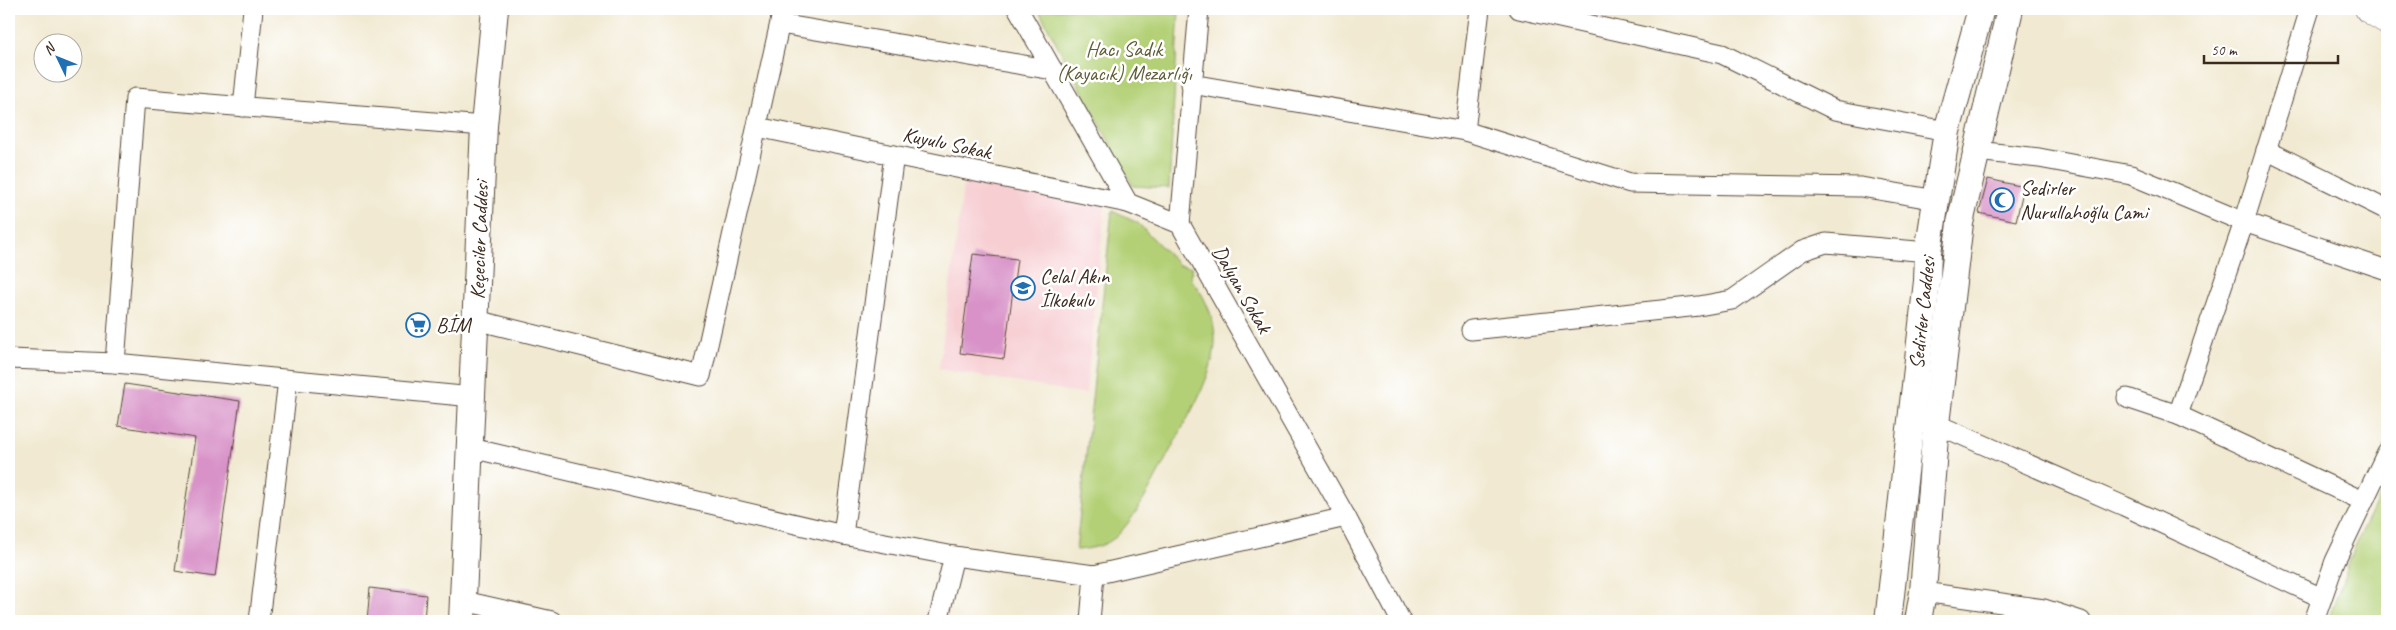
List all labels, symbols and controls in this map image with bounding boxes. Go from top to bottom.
north arrow [32,32,82,82]
scale bar [2204,32,2337,64]
park label: Hacı Sadık (Kayacık) Mezarlığı [1056,36,1193,86]
text: N [40,39,60,58]
text: 50 m [2211,41,2238,60]
street label: Kuyulu Sokak [901,121,996,166]
place label: Sedirler Nurullahoğlu Cami [2020,175,2151,225]
street label: Keçeciler Caddesi [464,177,494,300]
mosque icon: Sedirler Nurullahoğlu Cami [1989,187,2015,213]
street label: Dalyan Sokak [1206,240,1278,339]
street label: Sedirler Caddesi [1903,252,1941,370]
place label: Celal Akın İlkokulu [1040,263,1110,313]
school or university icon: Celal Akın İlkokulu [1010,275,1036,301]
supermarket icon: BİM [405,312,431,338]
place label: BİM [436,312,472,338]

